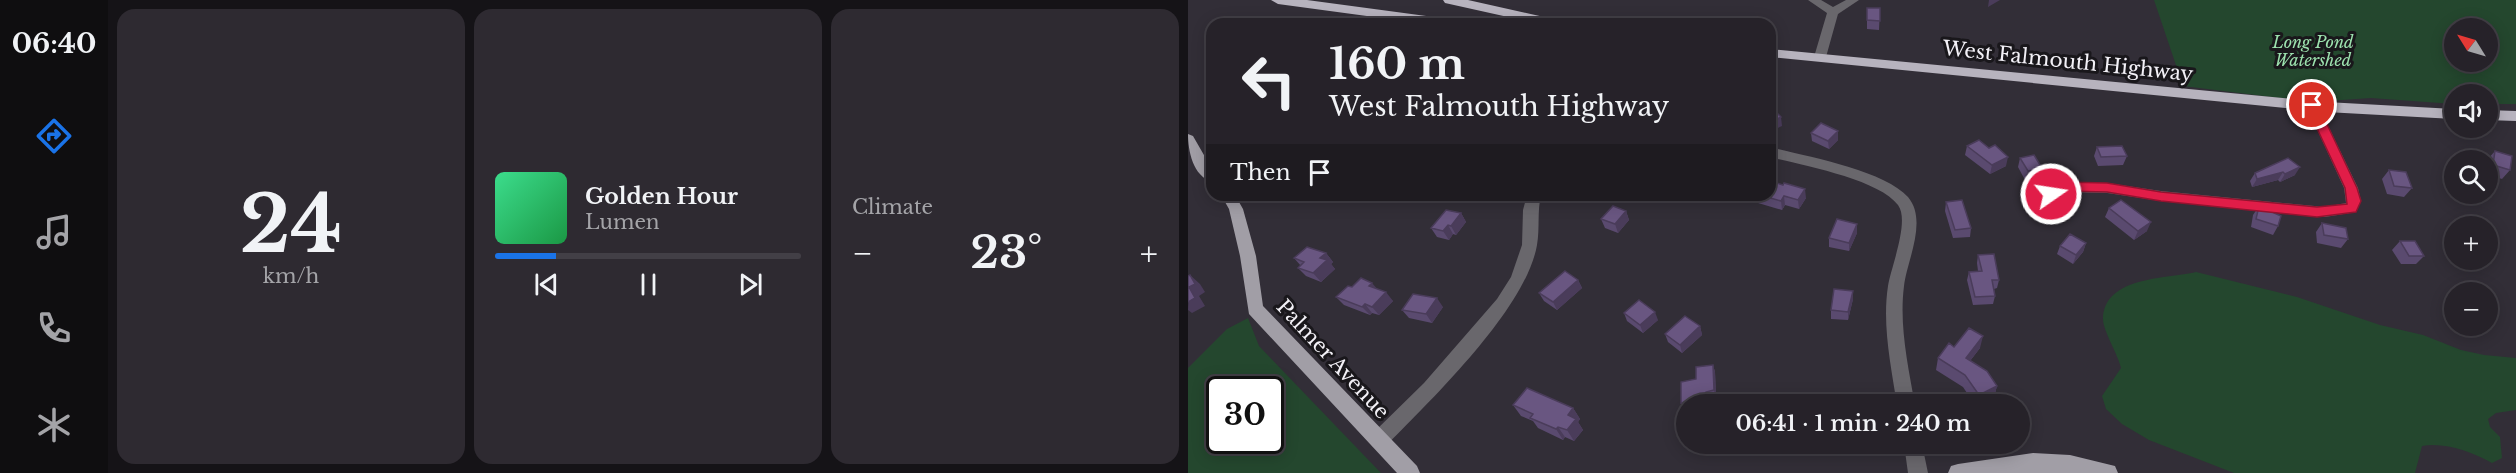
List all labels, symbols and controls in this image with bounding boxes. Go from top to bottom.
north arrow [2444,18,2498,72]
map controls [2444,18,2498,336]
text: 06:40 [12,27,96,60]
park label: Long Pond Watershed [2271,32,2354,70]
street label: West Falmouth Highway [1940,36,2195,86]
text: 160 m [1329,38,1465,90]
icon: left [1230,42,1308,120]
pin [2286,79,2337,130]
button: sound [2444,84,2498,138]
icon: arrive [2295,88,2328,121]
text: West Falmouth Highway [1329,90,1669,123]
icon: directions [33,115,75,157]
button: search [2444,150,2498,204]
icon: arrive [1303,156,1336,189]
text: Then [1230,159,1291,186]
position arrow [2019,162,2083,226]
text: 24 [240,176,342,273]
text: Golden Hour [585,183,738,210]
text: Climate [852,195,933,219]
text: Lumen [585,210,660,234]
icon: music [33,211,75,253]
button: + [2444,216,2498,270]
text: 23° [970,224,1043,280]
text: − [852,233,873,274]
text: + [1140,233,1158,274]
text: km/h [263,264,319,288]
icon: previous [530,268,563,301]
icon: pause [632,268,665,301]
icon: next [734,268,767,301]
button: − [2444,282,2498,336]
street label: Palmer Avenue [1272,294,1394,424]
icon: phone [33,307,75,349]
speed limit sign: 30 [1206,376,1284,454]
icon: climate [33,404,75,446]
text: 06:41 · 1 min · 240 m [1735,410,1971,437]

